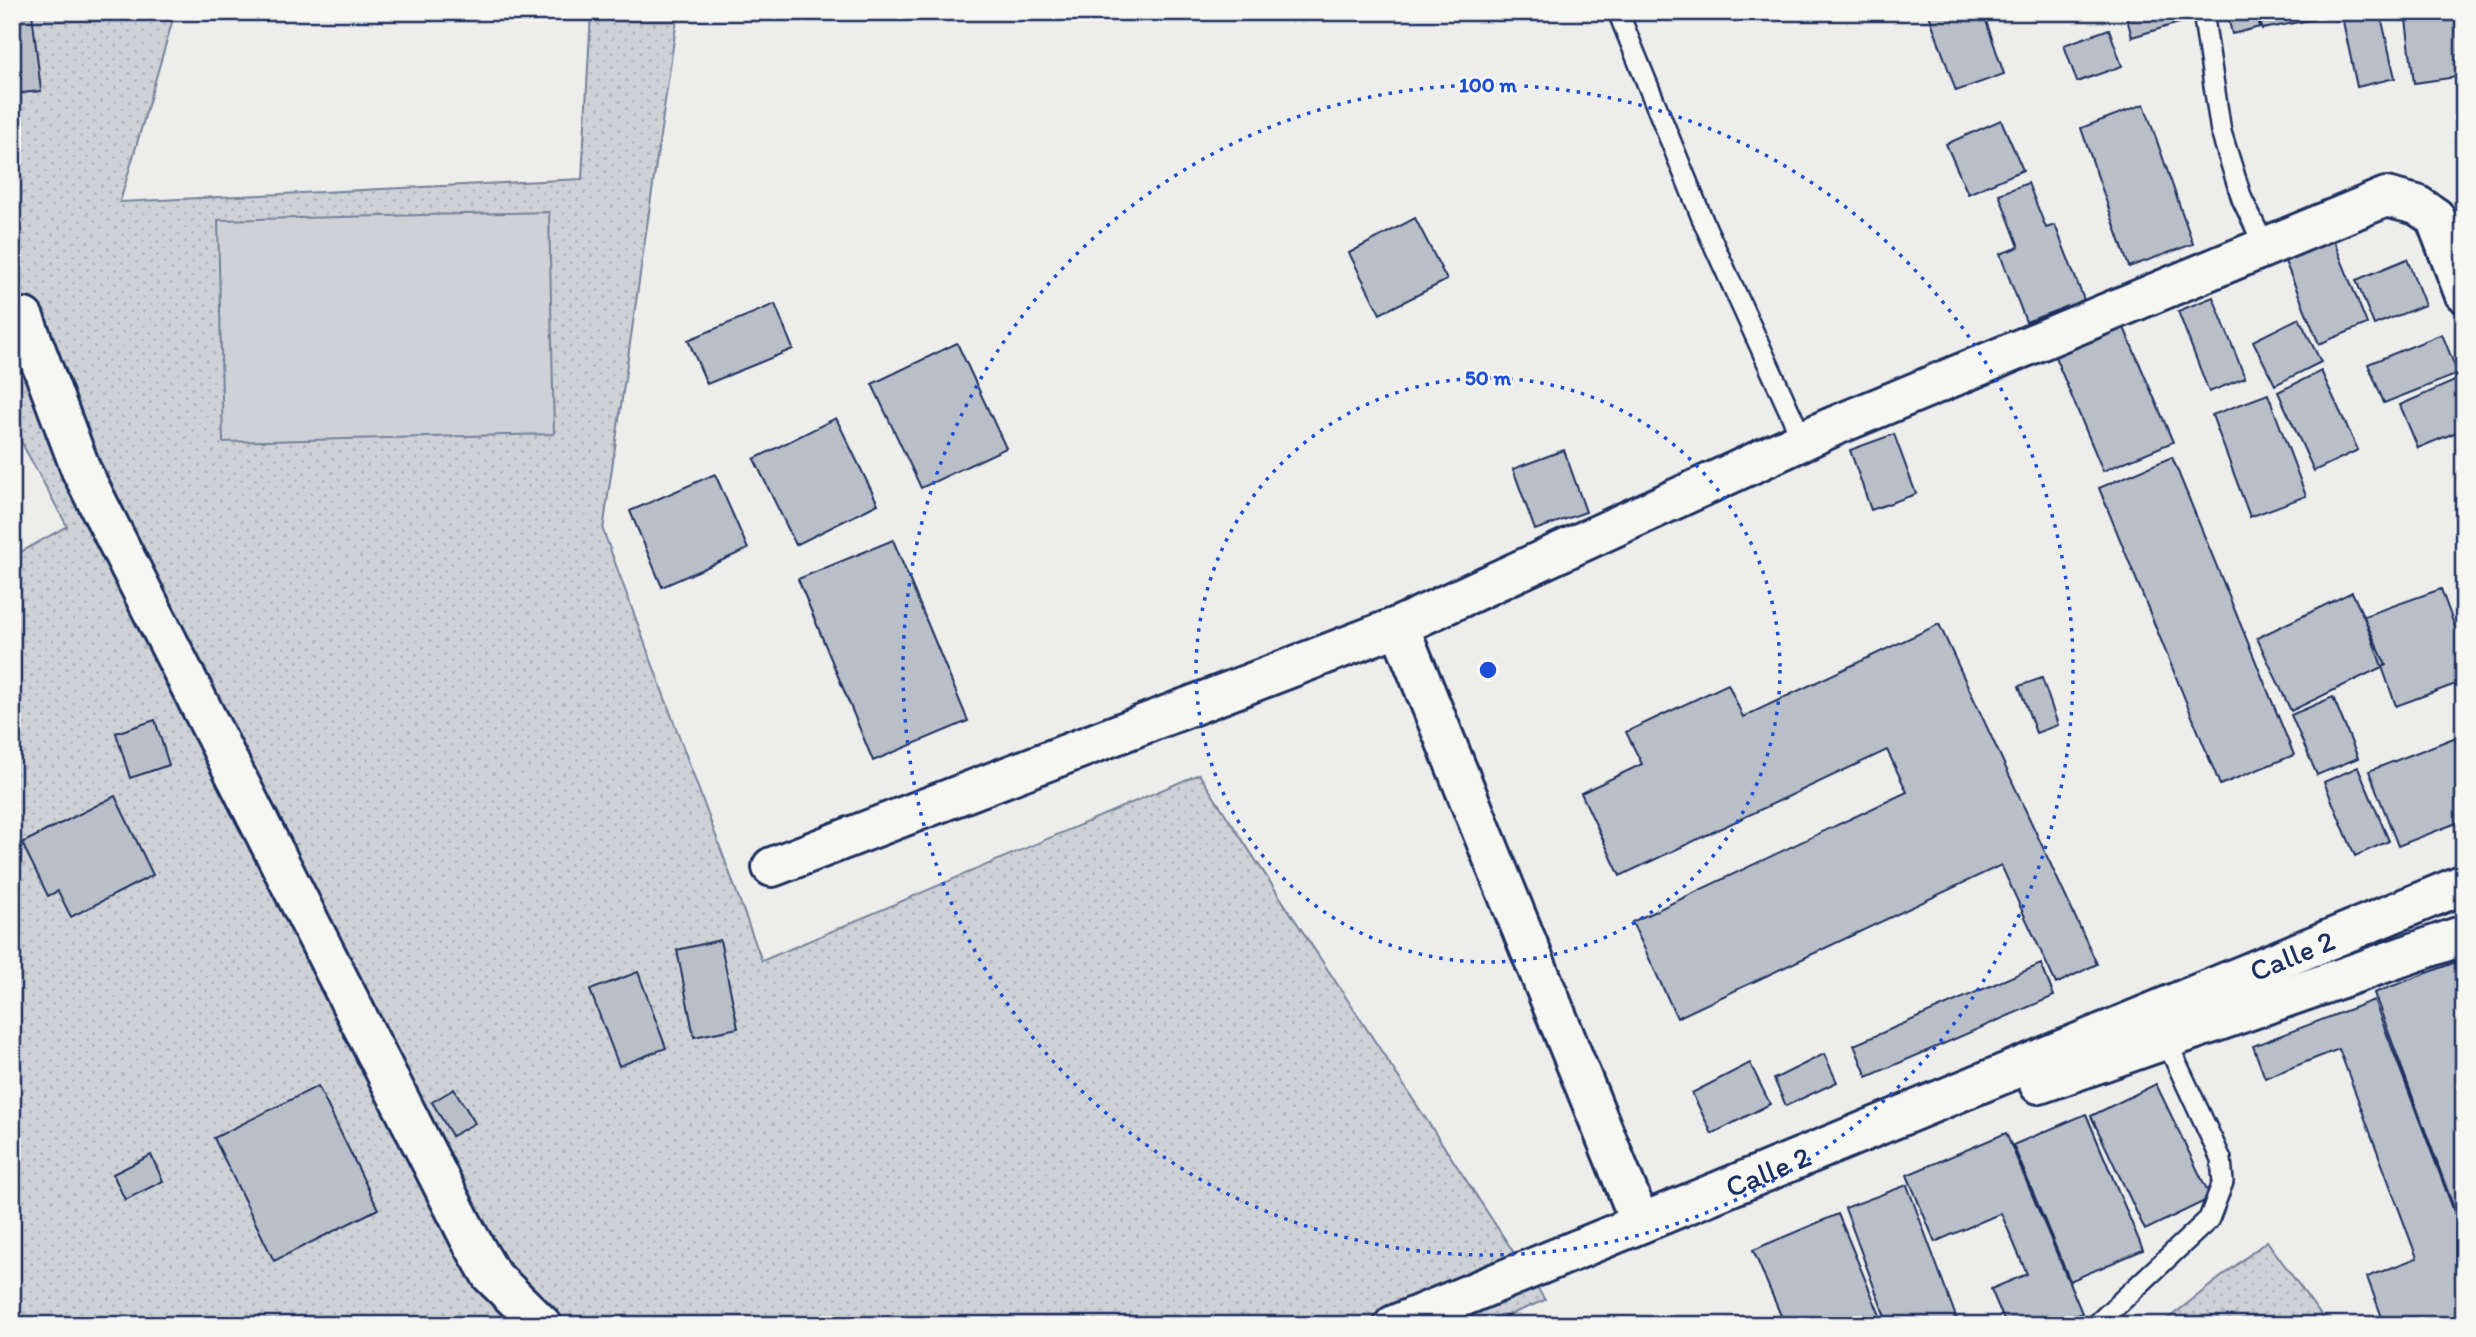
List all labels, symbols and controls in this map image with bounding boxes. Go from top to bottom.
text: 100 m [1459,72,1517,97]
text: 50 m [1465,365,1512,390]
centre of rings [1476,658,1500,682]
street label: Calle 2 [2244,921,2340,989]
street label: Calle 2 [1719,1137,1816,1205]

